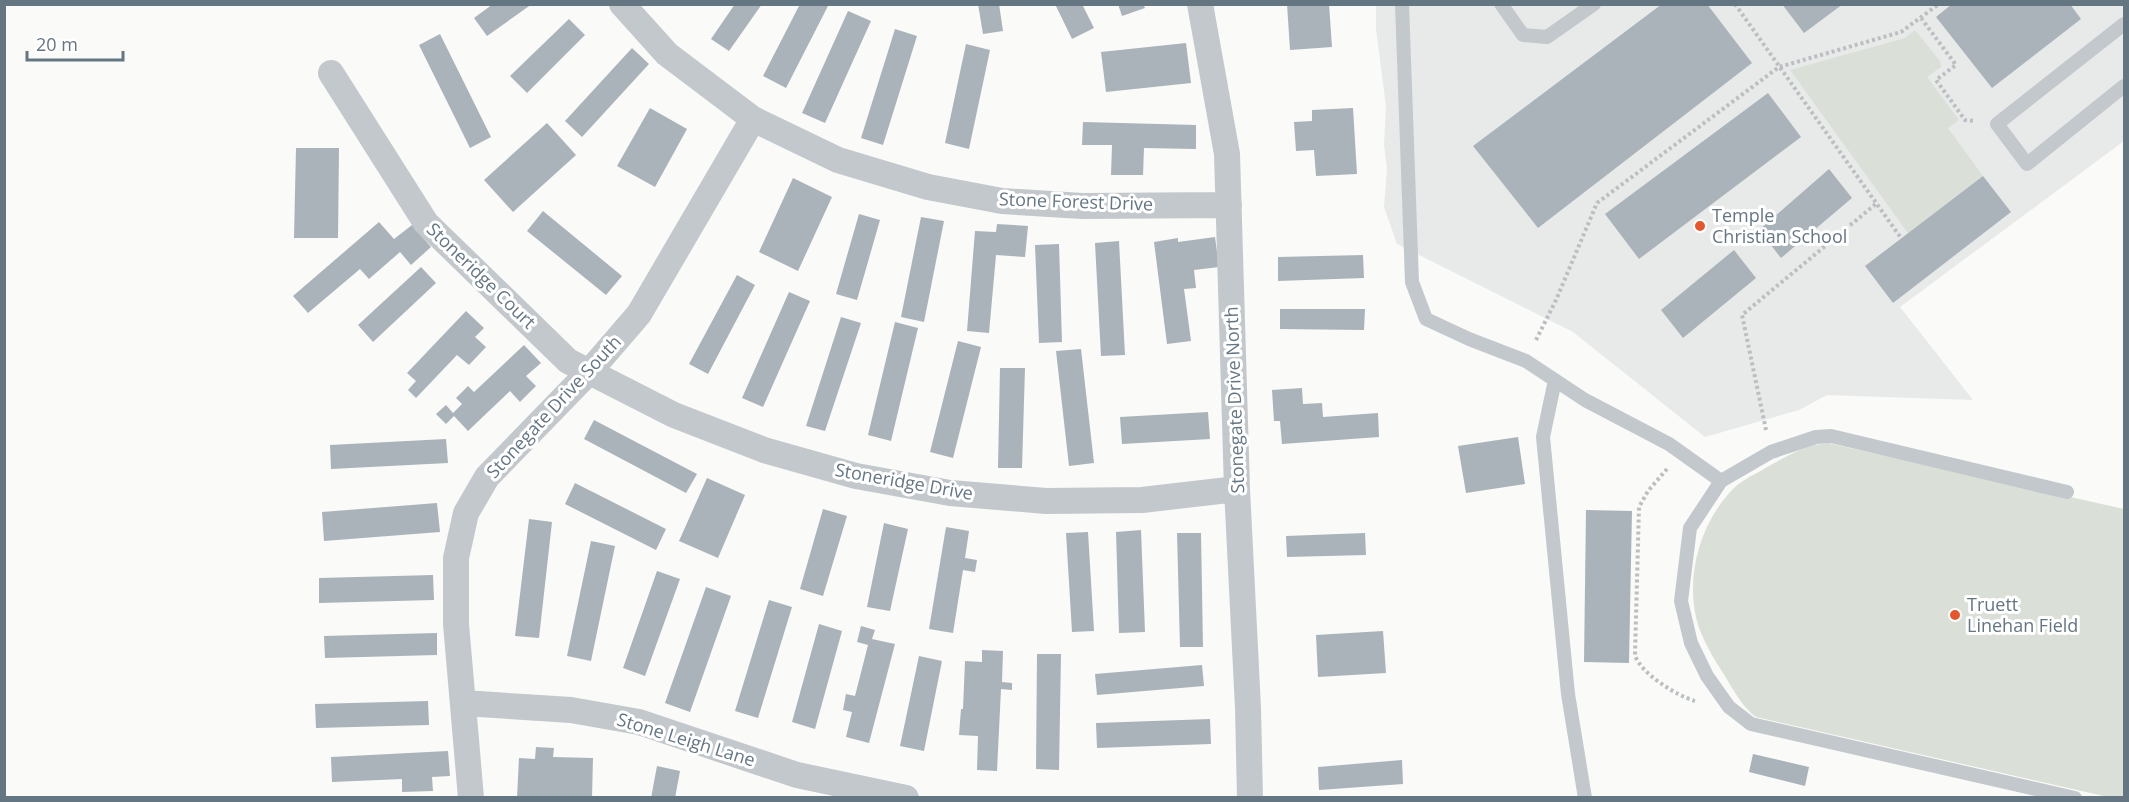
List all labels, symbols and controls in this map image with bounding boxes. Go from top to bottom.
scale bar [27,24,123,62]
text: 20 m [36,32,78,56]
street label: Stone Forest Drive [999,186,1154,216]
place label: Temple Christian School [1712,203,1847,248]
street label: Stoneridge Court [422,217,541,333]
marker: Temple Christian School [1693,219,1707,233]
street label: Stonegate Drive North [1219,306,1249,494]
street label: Stonegate Drive South [481,330,626,483]
street label: Stoneridge Drive [833,457,975,505]
place label: Truett Linehan Field [1967,592,2078,637]
marker: Truett Linehan Field [1948,608,1962,622]
street label: Stone Leigh Lane [614,707,758,771]

